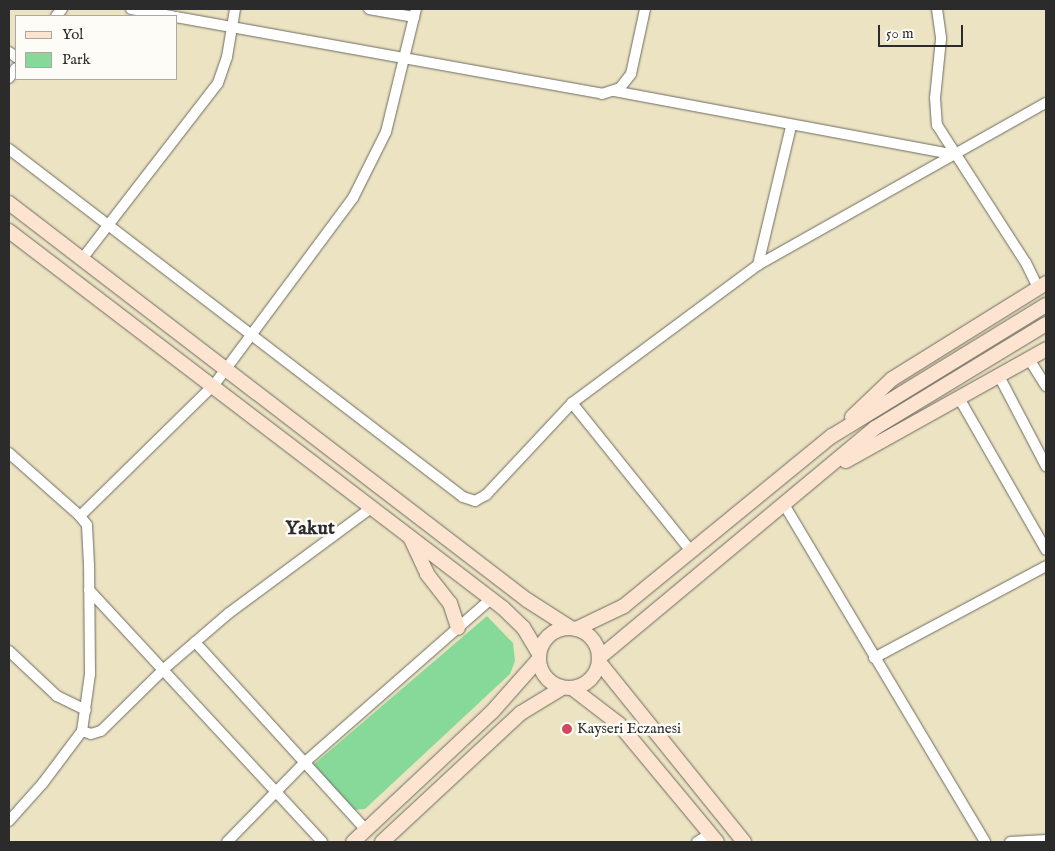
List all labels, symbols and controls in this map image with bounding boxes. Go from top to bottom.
legend [15,15,178,80]
scale bar [880,15,965,47]
text: 50 m [886,24,914,43]
text: Yol [62,25,83,44]
text: Park [62,50,91,69]
district label: Yakut [285,516,335,540]
place label: Kayseri Eczanesi [577,720,681,738]
marker: Kayseri Eczanesi [561,723,573,735]

